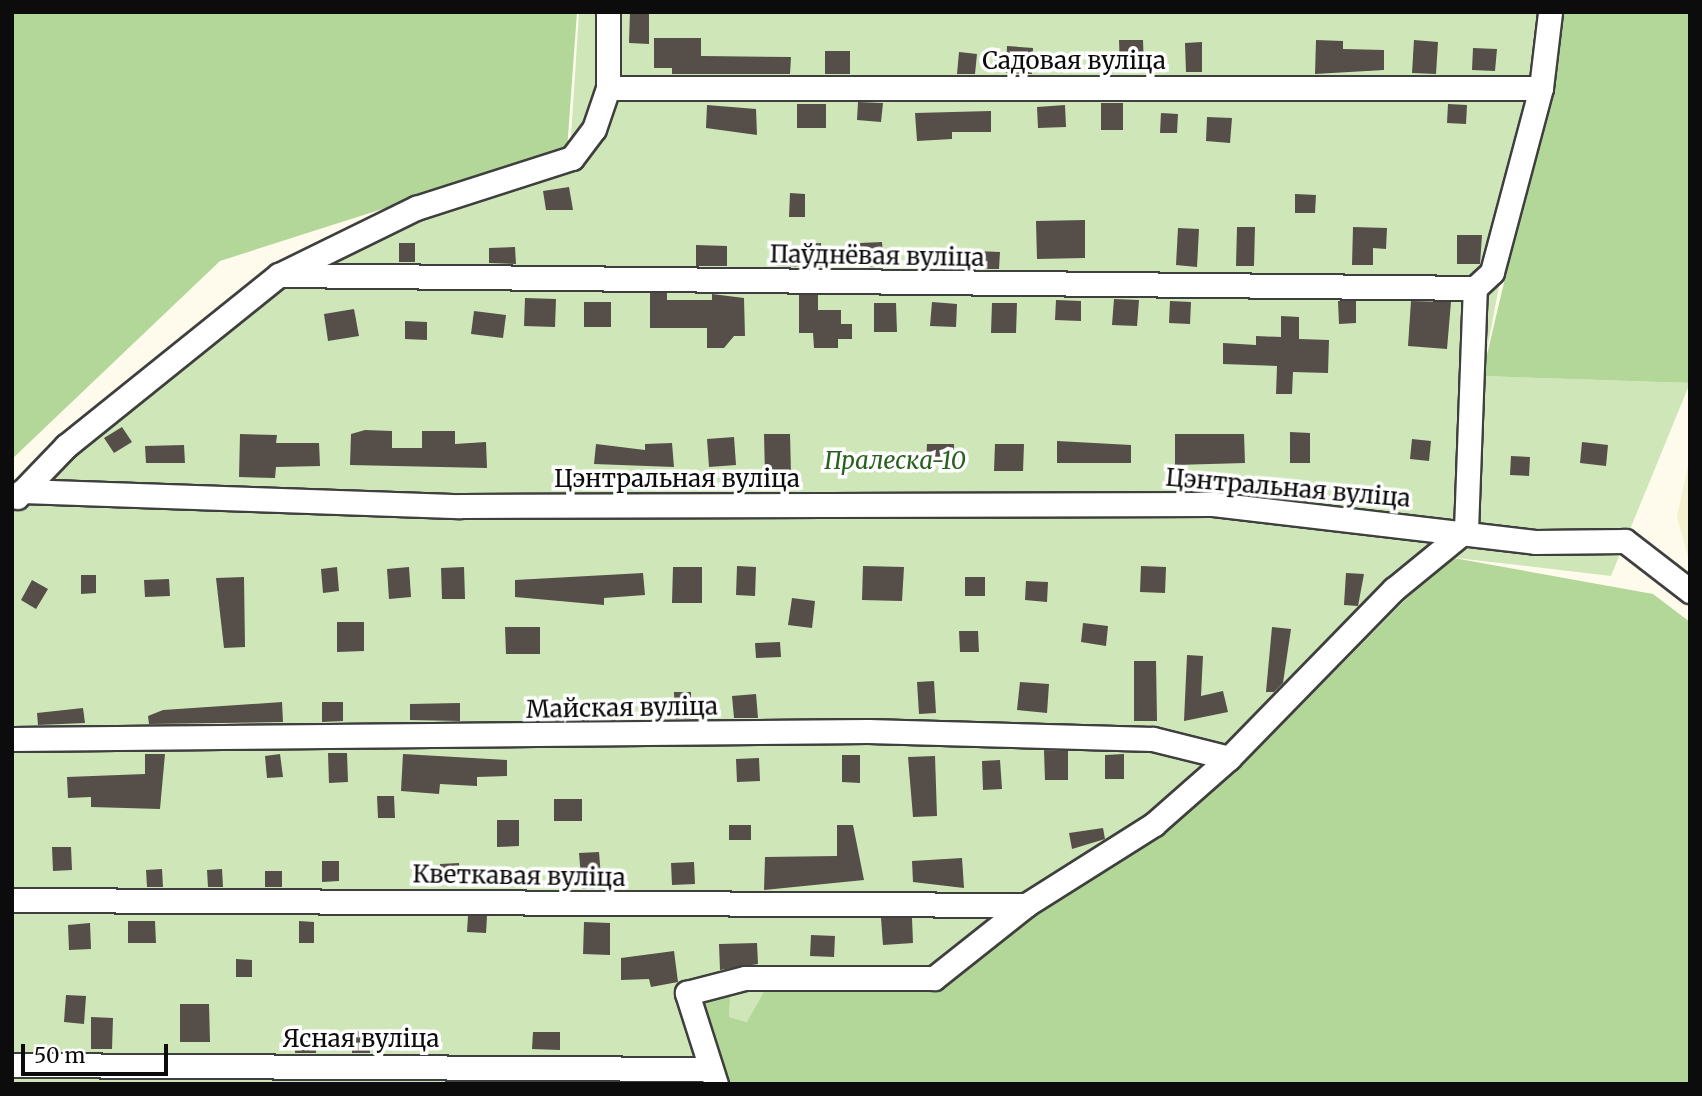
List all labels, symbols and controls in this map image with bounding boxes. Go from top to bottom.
street label: Садовая вуліца [982,47,1166,75]
street label: Паўднёвая вуліца [769,240,985,272]
park label: Пралеска-10 [824,447,966,475]
street label: Цэнтральная вуліца [1164,463,1412,513]
street label: Цэнтральная вуліца [554,465,800,493]
street label: Майская вуліца [526,692,718,724]
street label: Кветкавая вуліца [412,860,626,892]
street label: Ясная вуліца [283,1025,439,1053]
scale bar [24,1030,172,1074]
text: 50 m [34,1042,85,1069]

